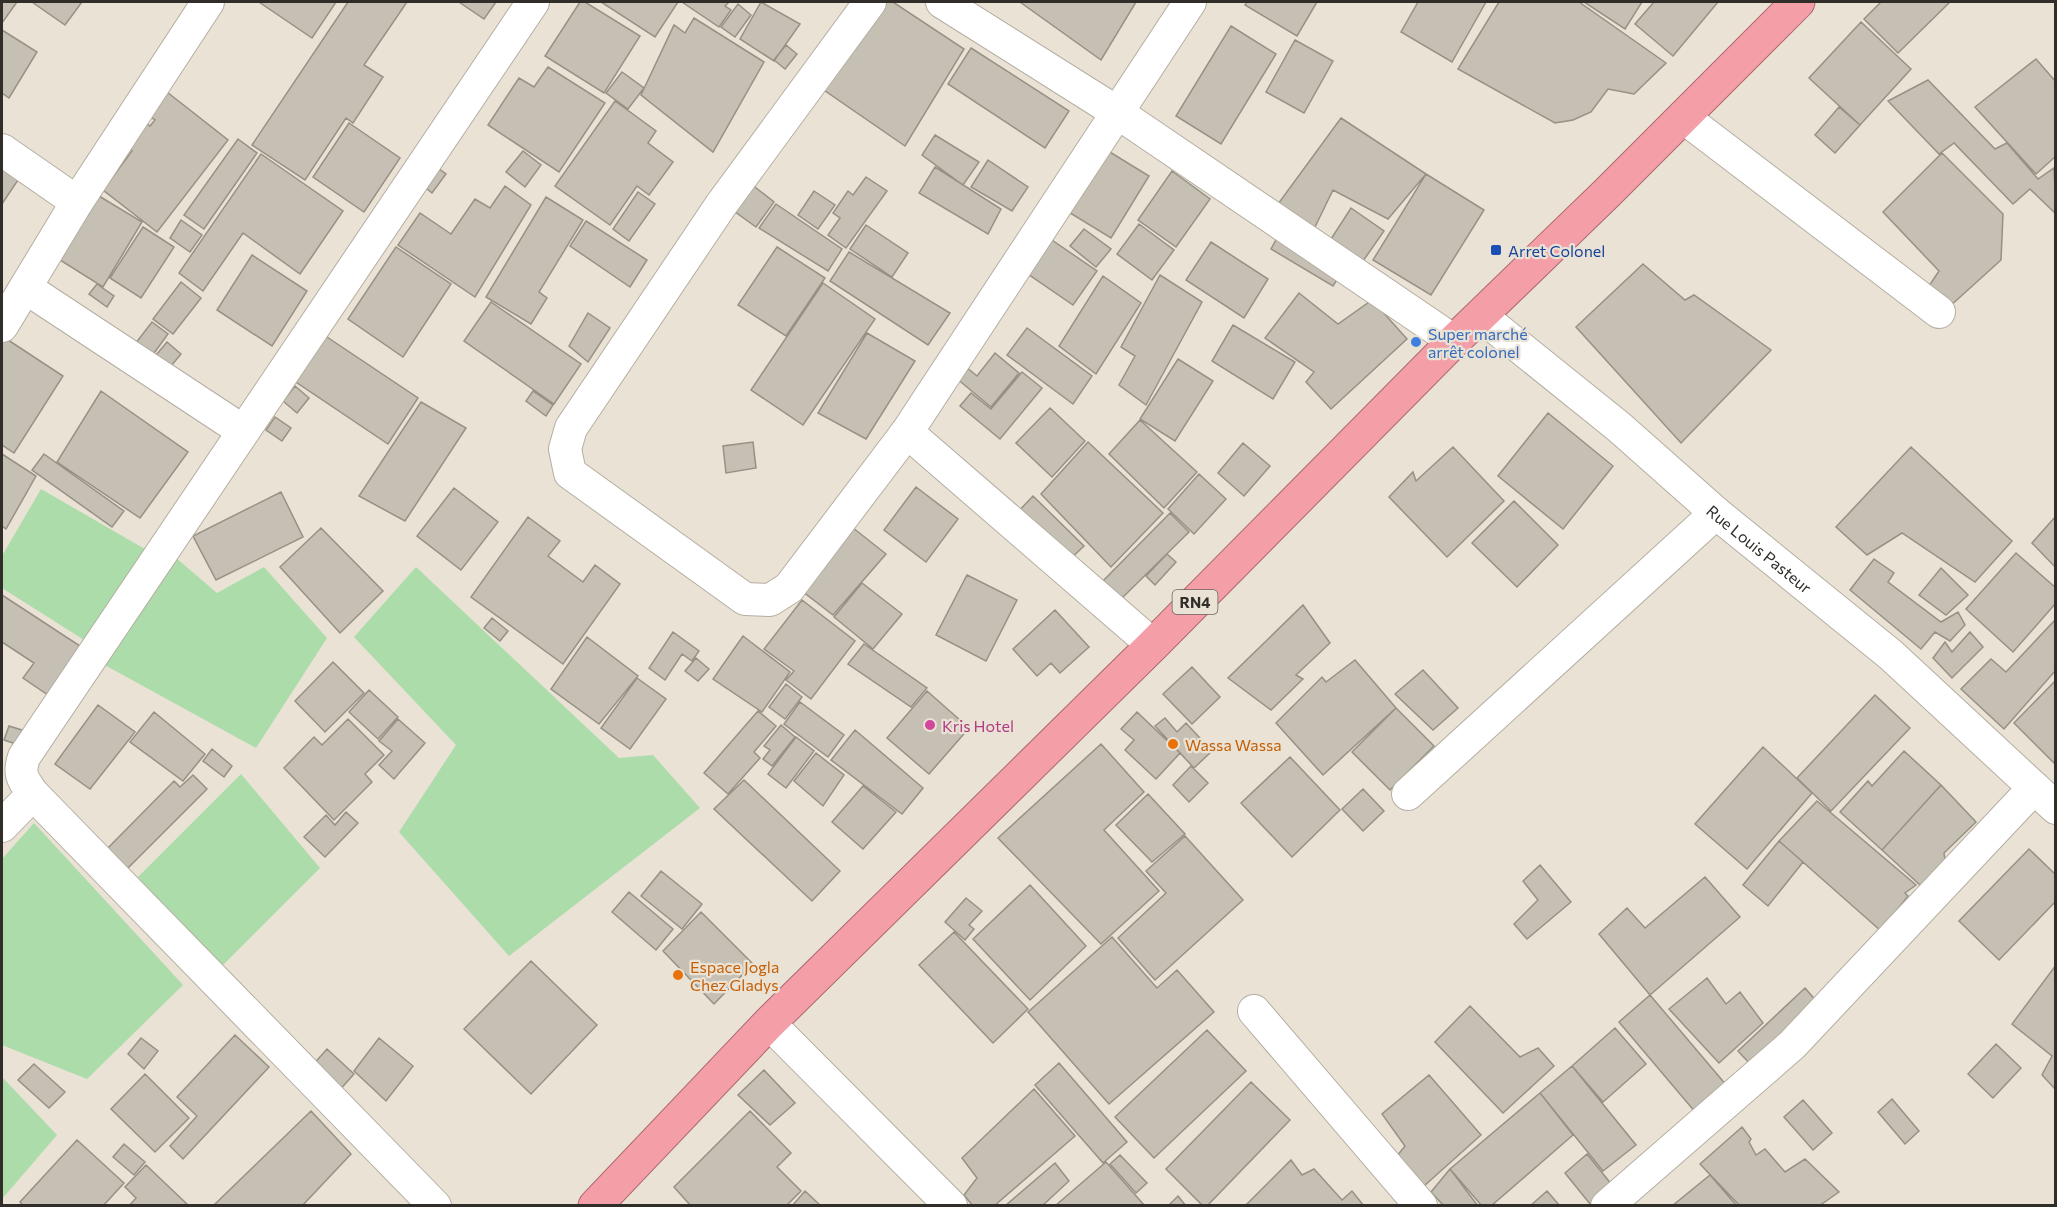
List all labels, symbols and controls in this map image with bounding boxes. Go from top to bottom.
place label: Arret Colonel [1508,241,1605,260]
marker: Arret Colonel [1489,243,1503,257]
place label: Super marché arrêt colonel [1428,324,1528,361]
marker: Super marché arrêt colonel [1409,335,1423,349]
street label: Rue Louis Pasteur [1703,500,1816,597]
road number: RN4 [1172,590,1218,614]
place label: Kris Hotel [942,716,1014,735]
marker: Kris Hotel [923,718,937,732]
place label: Wassa Wassa [1185,735,1282,754]
marker: Wassa Wassa [1166,737,1180,751]
place label: Espace Jogla Chez Gladys [690,957,779,994]
marker: Espace Jogla Chez Gladys [671,968,685,982]

